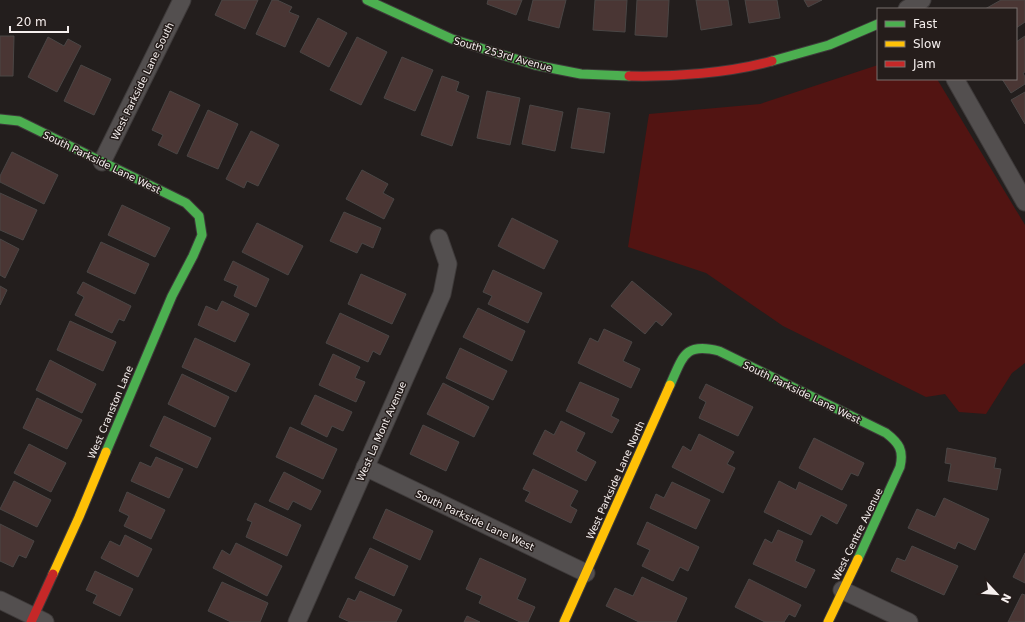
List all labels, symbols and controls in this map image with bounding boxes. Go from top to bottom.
scale bar [10,8,68,34]
legend [877,8,1017,80]
text: 20 m [16,15,47,29]
text: Fast [913,17,937,31]
street label: West Parkside Lane South [109,21,176,142]
street label: South 253rd Avenue [452,35,553,74]
text: Slow [913,37,941,51]
text: Jam [912,57,936,71]
street label: South Parkside Lane West [41,129,162,196]
street label: South Parkside Lane West [741,359,862,426]
street label: West Cranston Lane [86,364,135,460]
street label: West La Mont Avenue [354,380,408,483]
street label: West Parkside Lane North [584,419,647,541]
street label: West Centre Avenue [830,486,885,582]
street label: South Parkside Lane West [414,488,536,553]
north arrow [977,574,1017,614]
text: N [998,591,1013,605]

